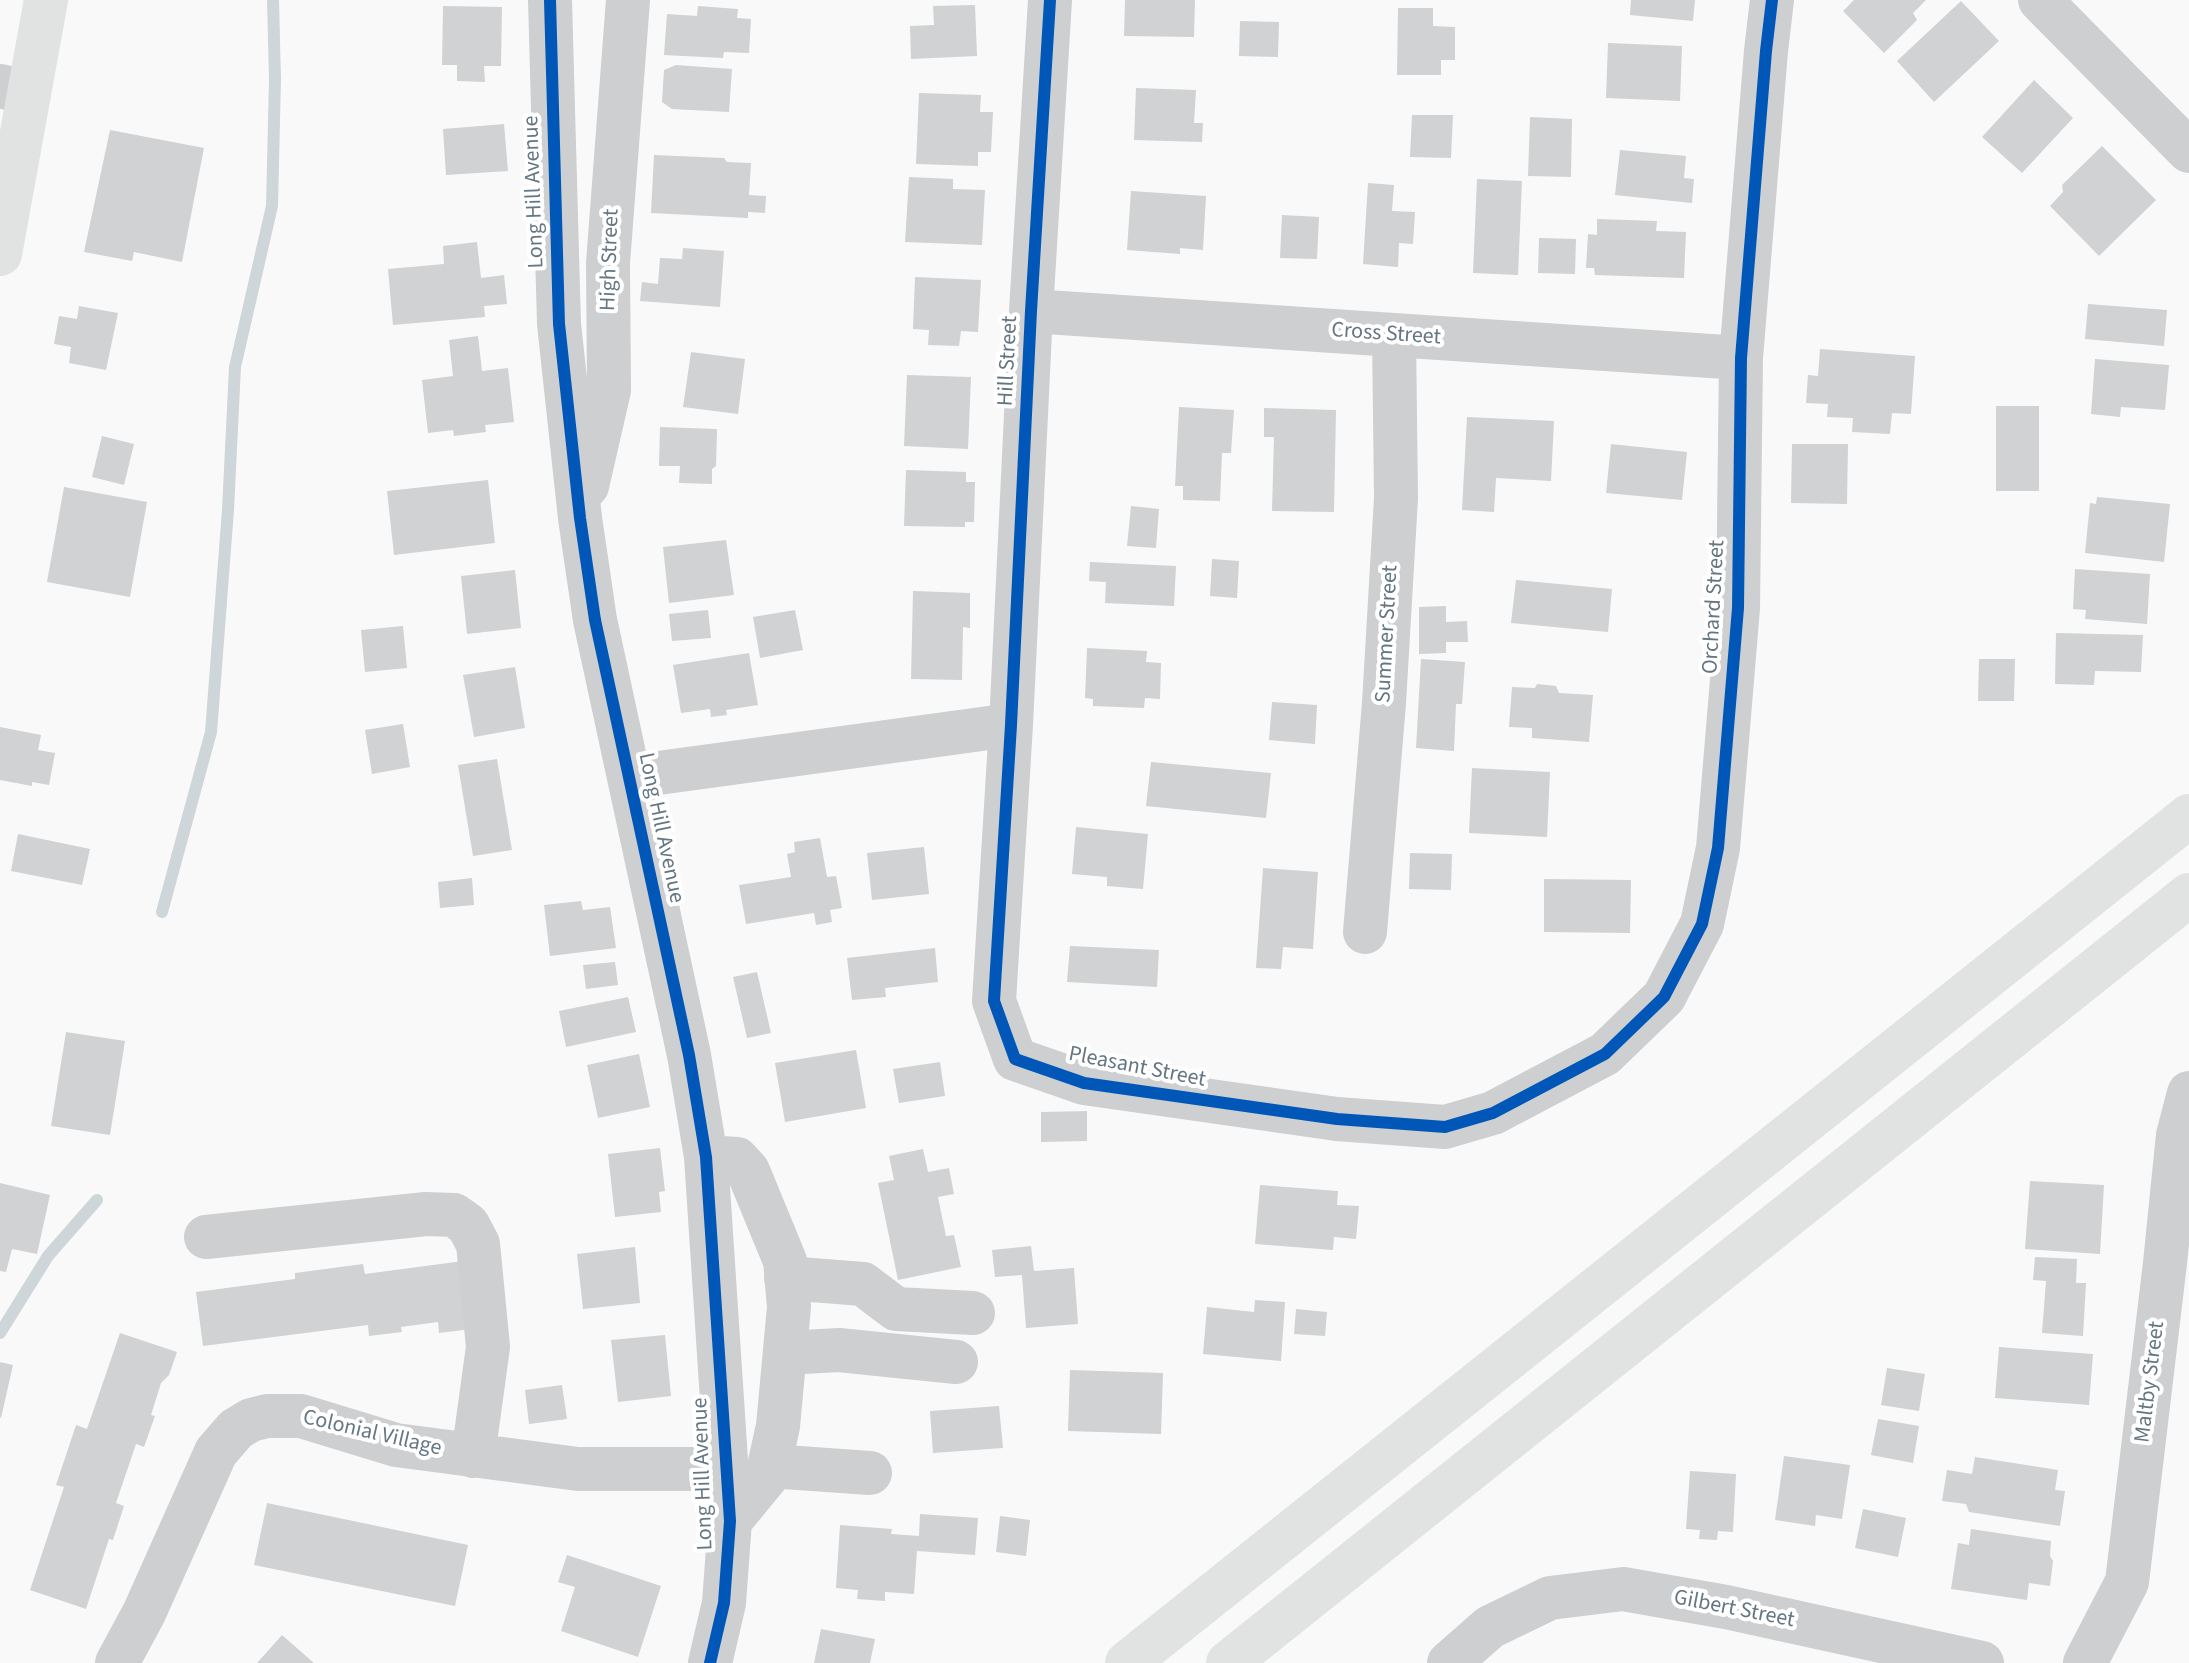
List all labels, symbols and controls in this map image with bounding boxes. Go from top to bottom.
street label: Long Hill Avenue [519,115,551,269]
street label: High Street [596,208,626,312]
street label: Hill Street [993,315,1025,407]
street label: Cross Street [1330,318,1442,352]
street label: Orchard Street [1698,539,1732,675]
street label: Summer Street [1371,564,1405,704]
street label: Long Hill Avenue [631,750,689,906]
street label: Pleasant Street [1066,1042,1208,1094]
street label: Maltby Street [2130,1320,2172,1444]
street label: Long Hill Avenue [688,1397,720,1551]
street label: Colonial Village [300,1405,444,1463]
street label: Gilbert Street [1671,1585,1797,1635]

